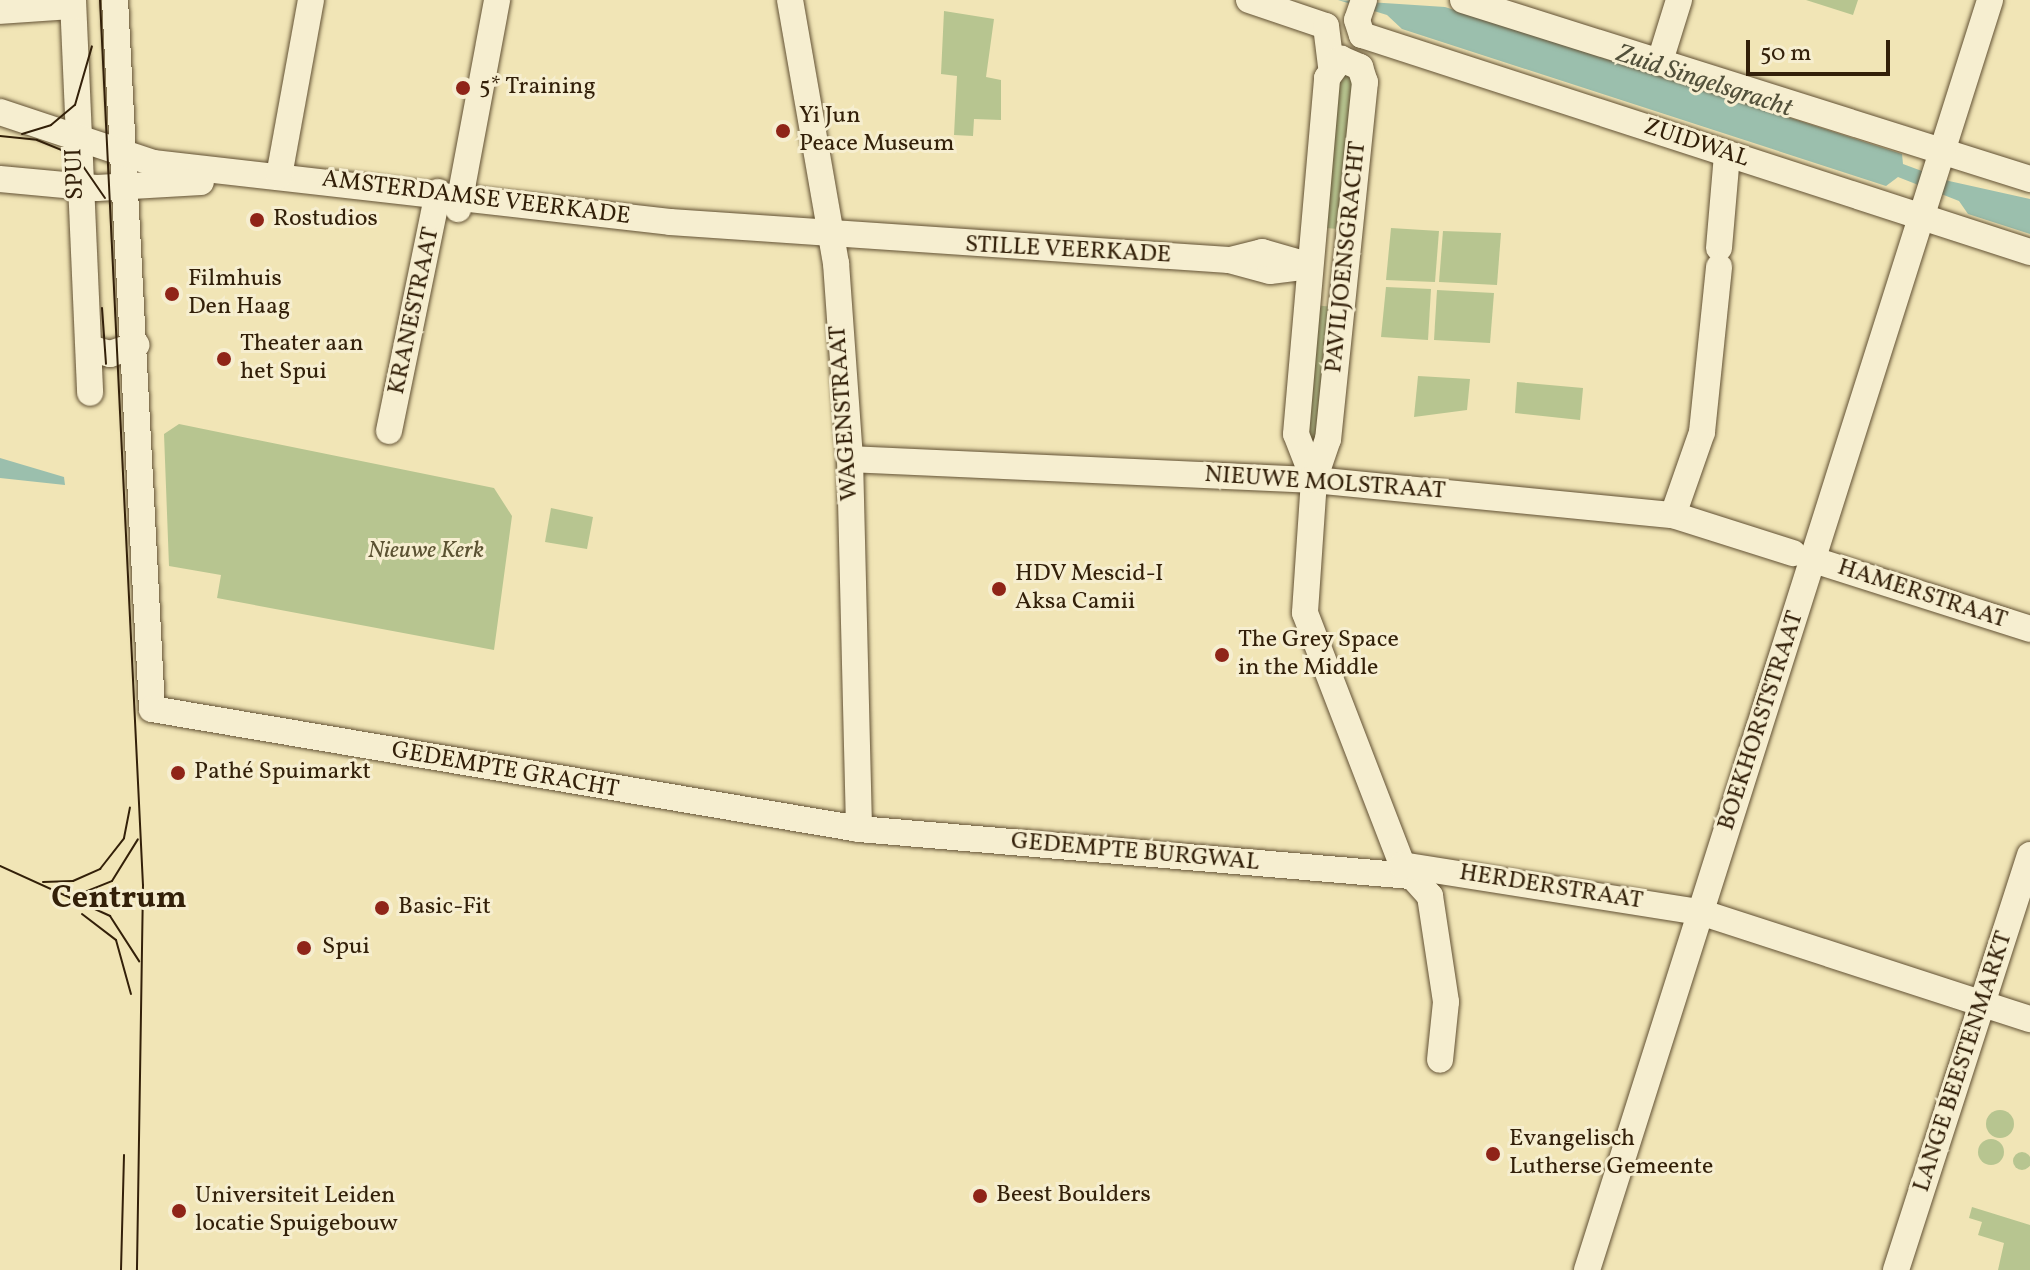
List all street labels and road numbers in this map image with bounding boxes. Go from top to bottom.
street label: ZUIDWAL [1640,113,1752,175]
street label: PAVILJOENSGRACHT [1321,140,1373,374]
street label: SPUI [61,148,91,200]
street label: AMSTERDAMSE VEERKADE [320,166,632,232]
street label: KRANESTRAAT [383,225,447,397]
street label: STILLE VEERKADE [964,231,1172,271]
street label: WAGENSTRAAT [824,324,866,502]
street label: NIEUWE MOLSTRAAT [1203,461,1447,507]
street label: HAMERSTRAAT [1834,554,2010,636]
street label: BOEKHORSTSTRAAT [1713,608,1811,834]
street label: GEDEMPTE GRACHT [389,737,621,805]
street label: GEDEMPTE BURGWAL [1010,828,1260,878]
street label: HERDERSTRAAT [1457,859,1645,917]
street label: LANGE BEESTENMARKT [1908,928,2020,1196]

